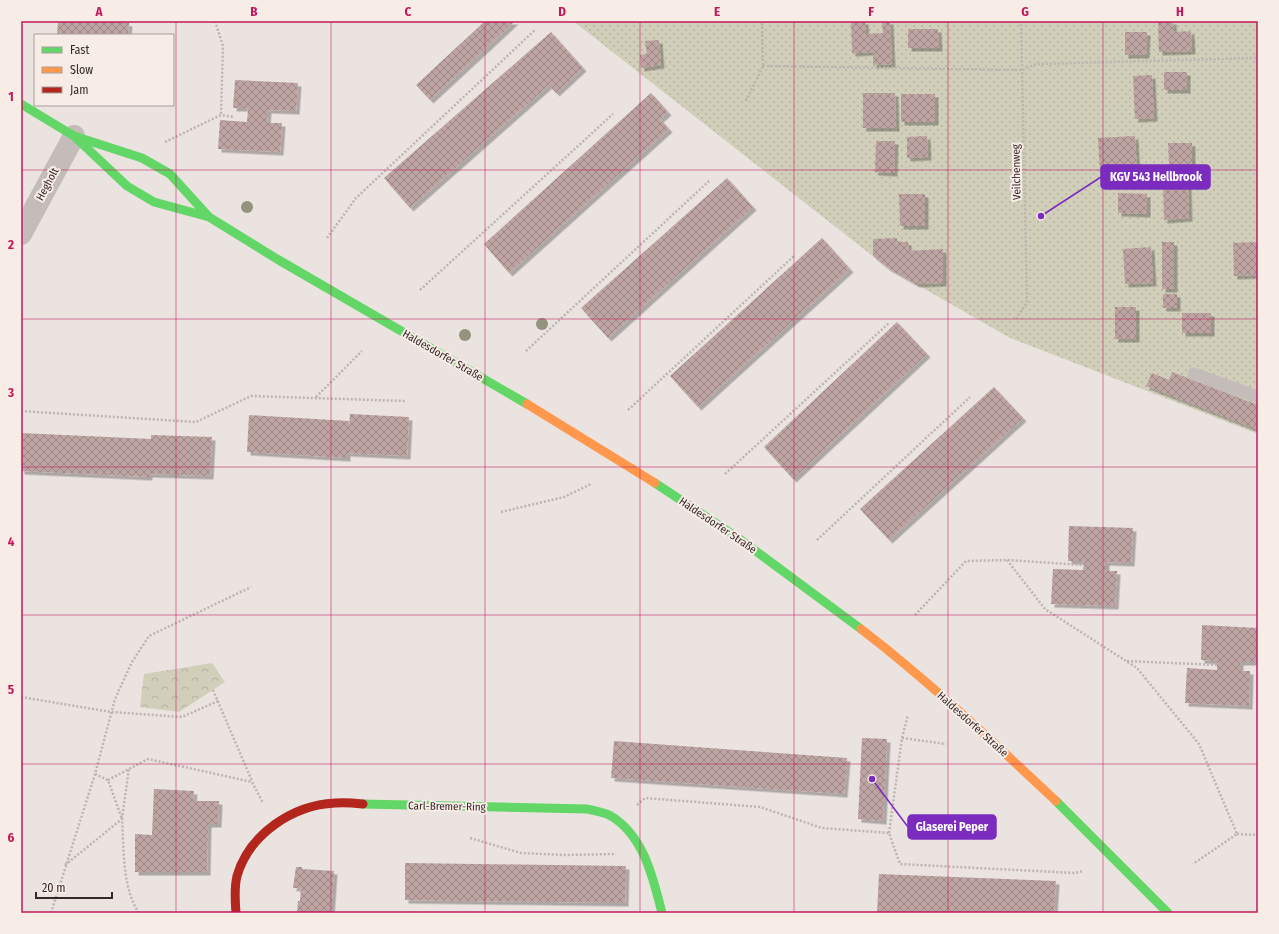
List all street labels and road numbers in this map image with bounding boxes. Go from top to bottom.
street label: Veilchenweg [1009,143,1023,200]
street label: Hegholt [33,165,62,203]
street label: Haldesdorfer Straße [400,327,485,384]
street label: Haldesdorfer Straße [676,495,759,556]
street label: Haldesdorfer Straße [935,689,1011,760]
street label: Carl-Bremer-Ring [408,799,487,814]

